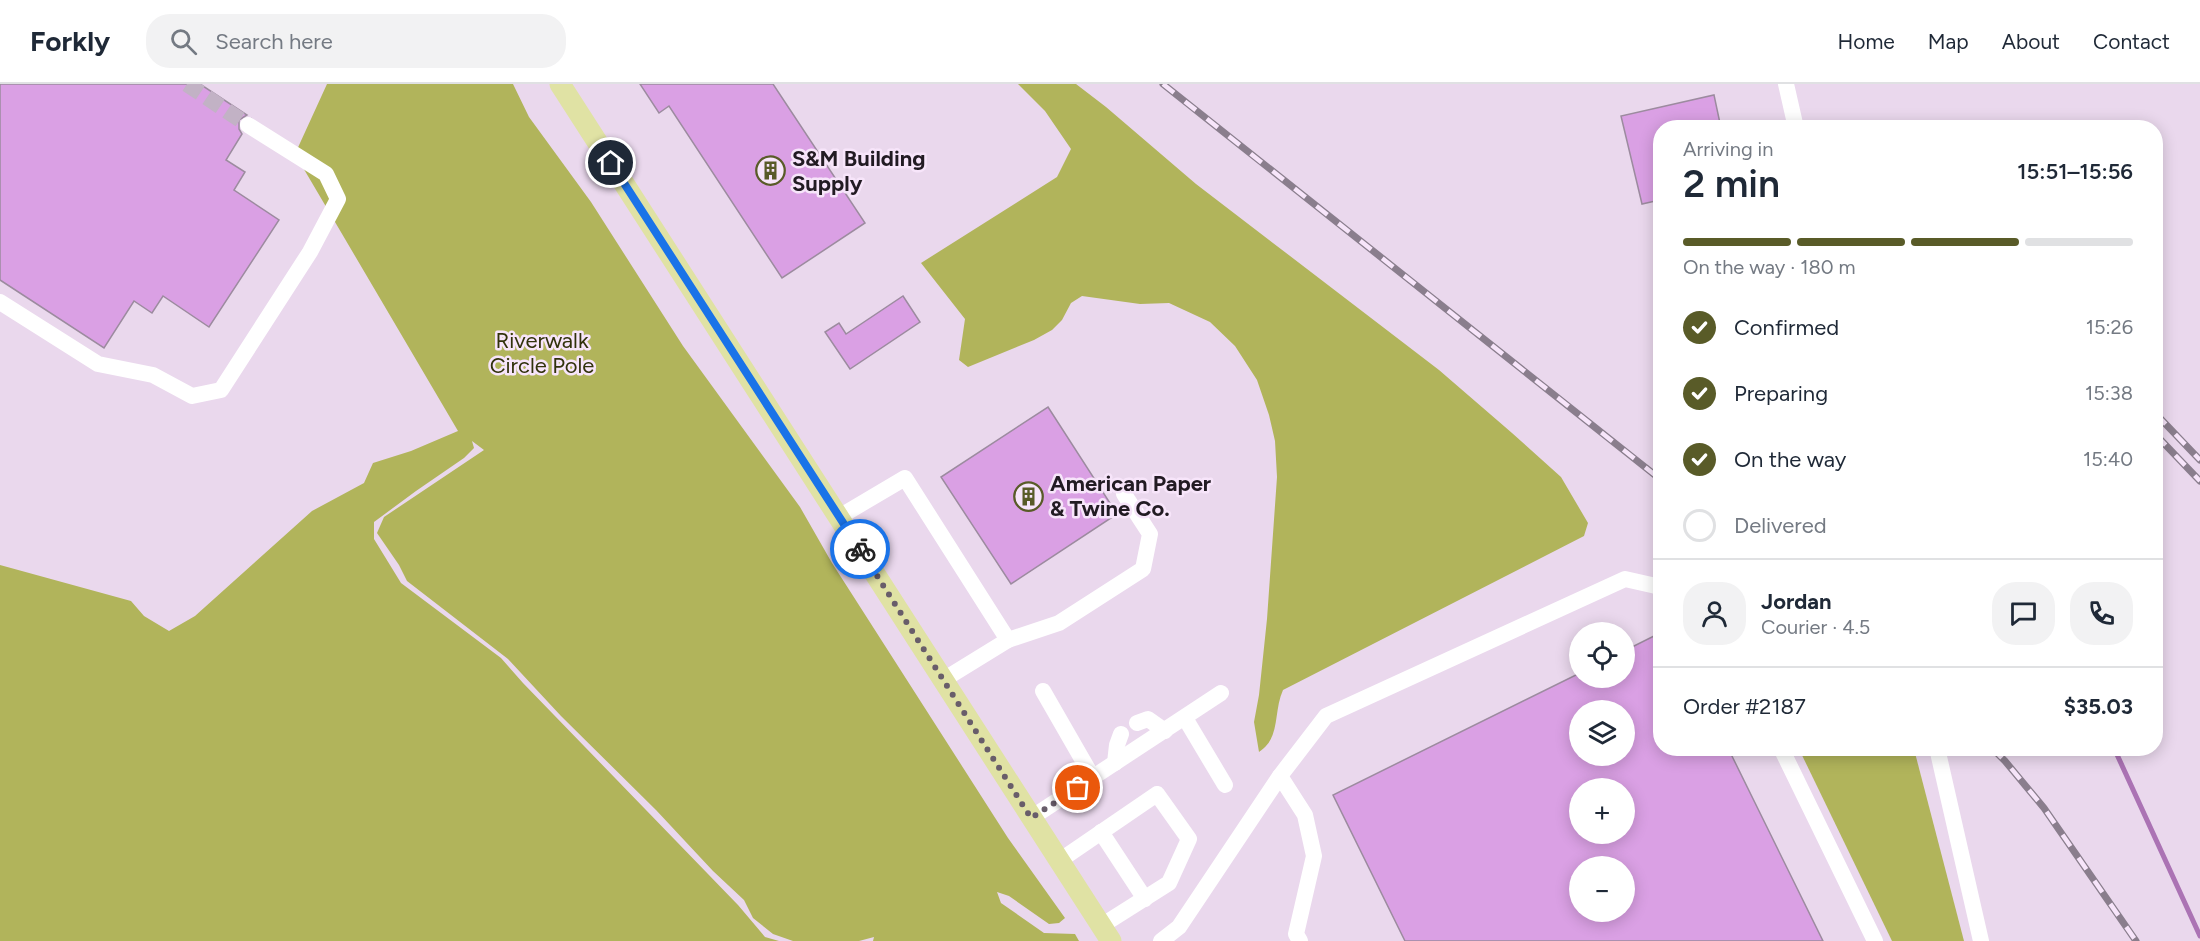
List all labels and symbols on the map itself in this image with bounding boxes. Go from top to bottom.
pin [585,137,636,188]
place label: S&M Building Supply [792,145,925,197]
building icon: S&M Building Supply [755,155,787,187]
park label: Riverwalk Circle Pole [490,327,594,379]
place label: American Paper & Twine Co. [1050,470,1212,522]
building icon: American Paper & Twine Co. [1013,480,1045,512]
courier [830,519,890,579]
pin [1052,762,1103,813]

